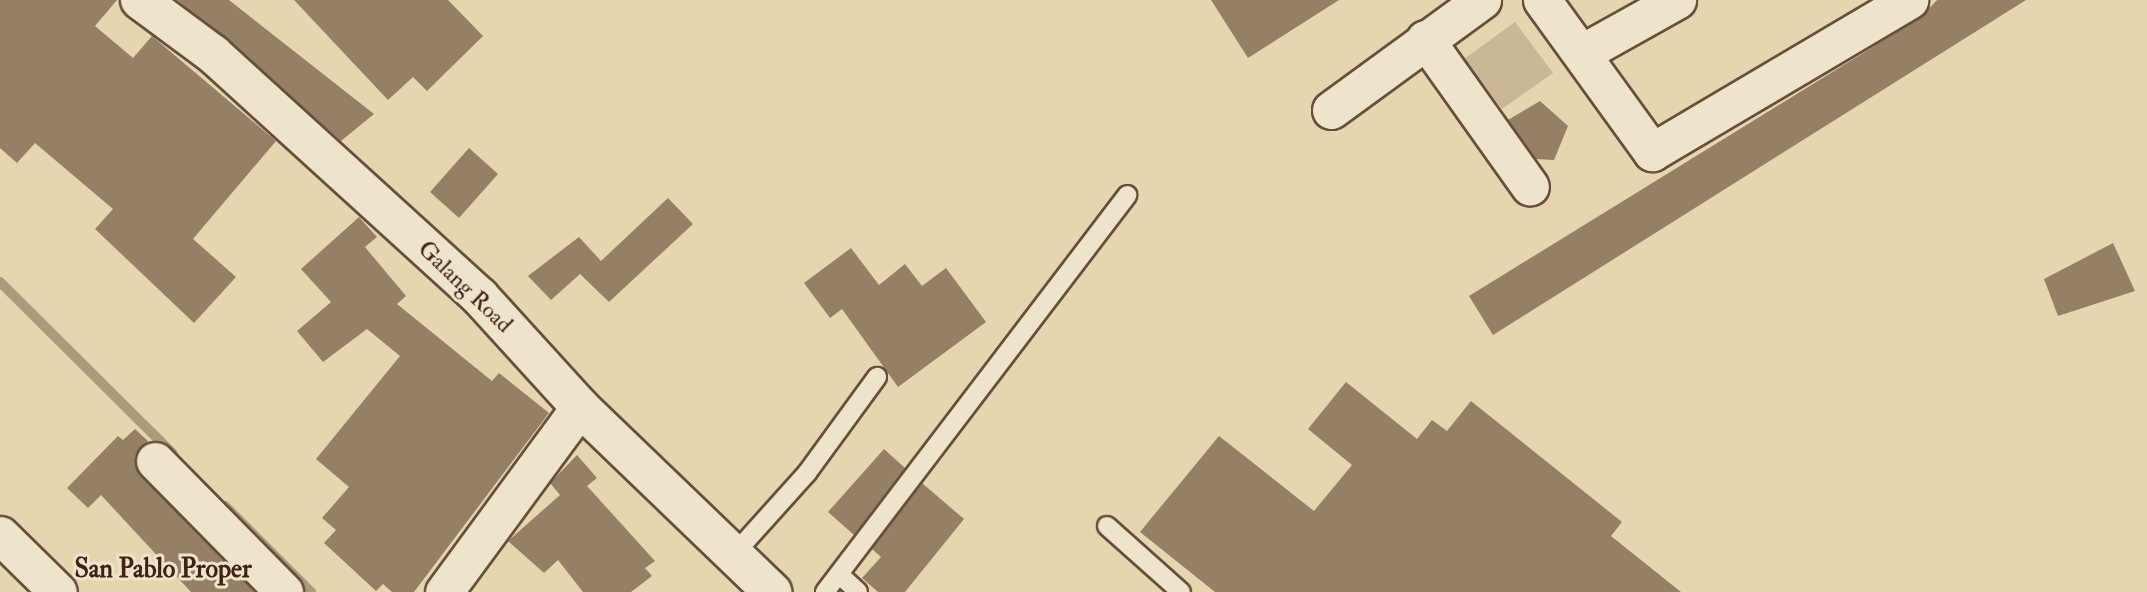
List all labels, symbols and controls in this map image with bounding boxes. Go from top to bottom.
street label: Galang Road [412,235,518,339]
district label: San Pablo Proper [74,554,252,586]

